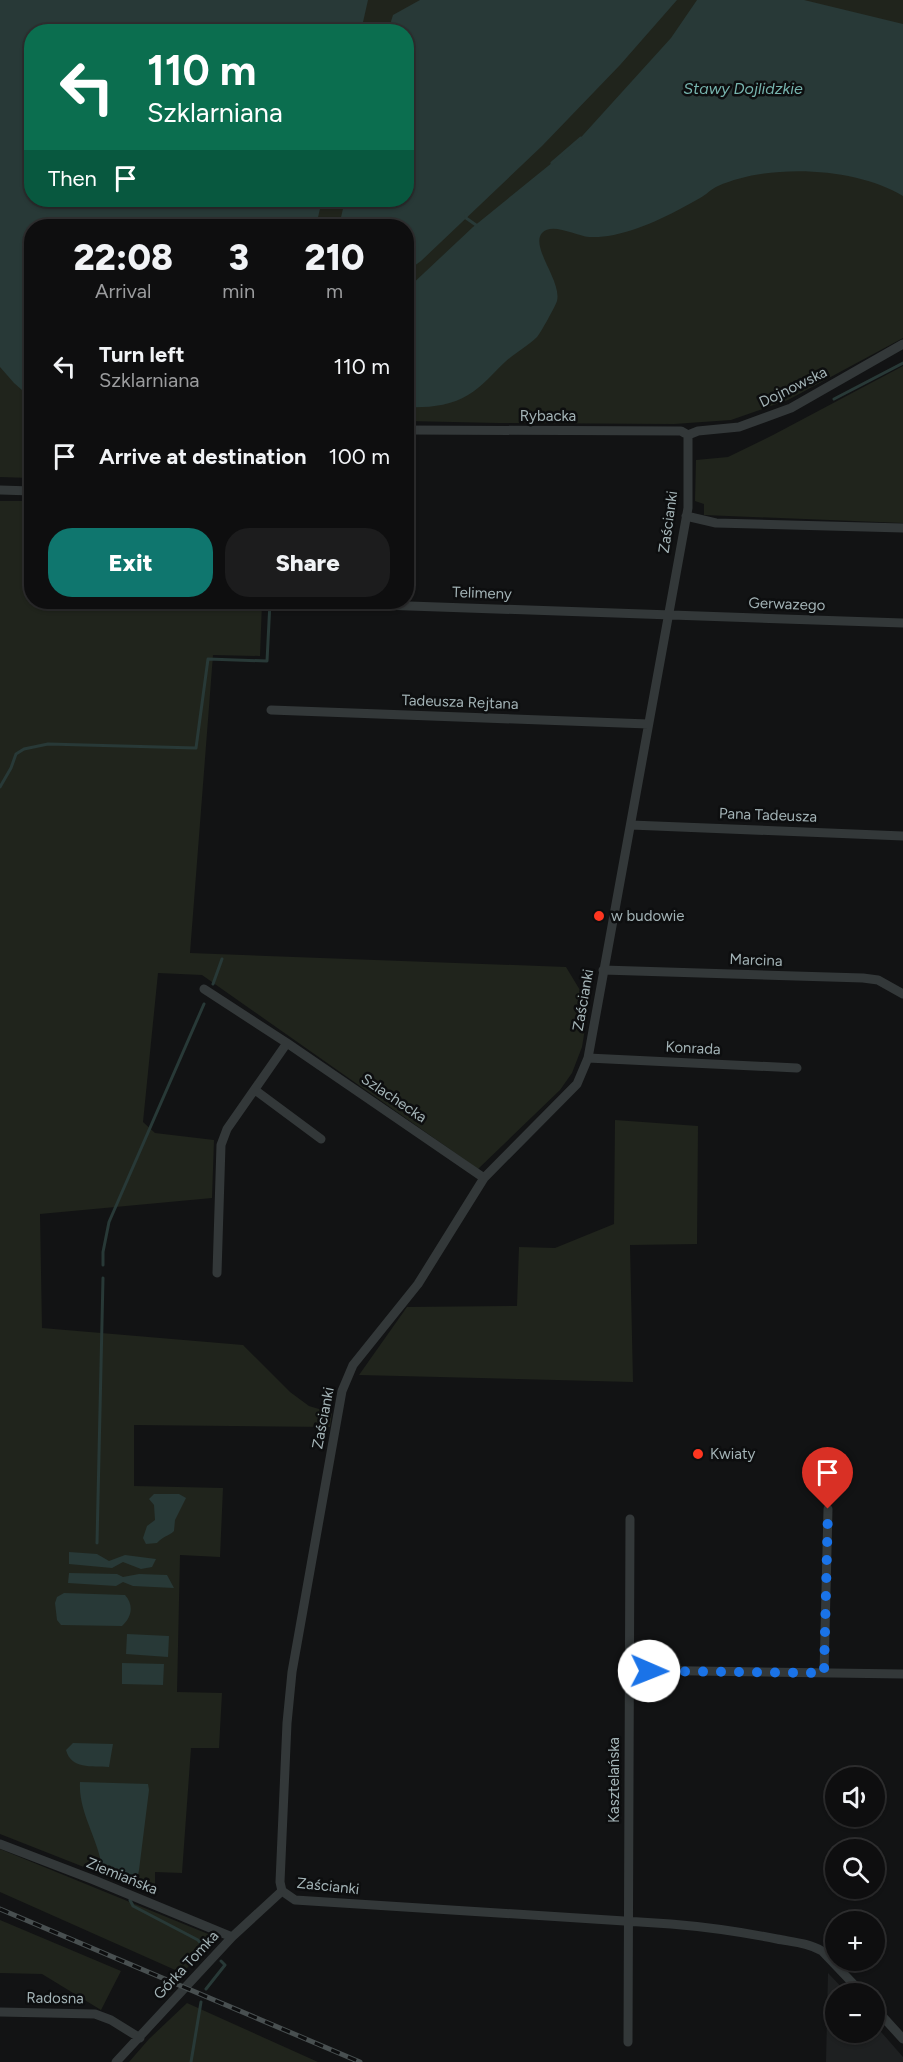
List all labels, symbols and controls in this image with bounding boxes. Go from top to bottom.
text: 110 m [147,45,256,96]
icon: left [48,48,126,126]
water label: Stawy Dojlidzkie [683,79,803,98]
text: Szklarniana [147,96,283,129]
icon: arrive [109,162,142,195]
text: Then [48,165,97,192]
text: 22:08 [73,236,173,279]
text: 3 [229,236,249,279]
text: 210 [305,236,365,279]
text: Arrival [95,279,151,303]
text: min [222,279,255,303]
text: m [326,279,343,303]
text: Turn left [99,341,185,368]
icon: left [48,350,81,383]
text: 110 m [334,353,390,380]
street label: Dojnowska [756,363,830,411]
text: Szklarniana [99,368,200,392]
street label: Rybacka [520,407,576,425]
icon: arrive [48,440,81,473]
text: Arrive at destination [99,443,307,470]
text: 100 m [329,443,390,470]
street label: Zaścianki [655,490,681,554]
button: Exit [48,528,213,597]
button: Share [225,528,390,597]
street label: Telimeny [452,583,512,603]
street label: Gerwazego [748,594,826,614]
street label: Tadeusza Rejtana [401,691,519,713]
street label: Pana Tadeusza [719,804,817,826]
place label: w budowie [611,907,684,925]
marker: w budowie [592,909,606,923]
street label: Marcina [729,950,783,970]
street label: Zaścianki [569,968,597,1032]
street label: Konrada [665,1038,721,1058]
street label: Szlachecka [358,1070,430,1126]
street label: Zaścianki [308,1386,338,1450]
place label: Kwiaty [710,1445,756,1463]
marker: Kwiaty [691,1447,705,1461]
pin [802,1447,853,1509]
icon: arrive [811,1456,844,1489]
position arrow [617,1639,681,1703]
street label: Kasztelańska [605,1737,623,1823]
map controls [825,1767,885,2043]
button: sound [825,1767,885,1827]
button: search [825,1839,885,1899]
street label: Ziemiańska [84,1854,160,1898]
street label: Zaścianki [296,1874,360,1898]
button: + [825,1911,885,1971]
street label: Górka Tomka [150,1927,222,2003]
button: − [825,1983,885,2043]
street label: Radosna [26,1988,84,2008]

